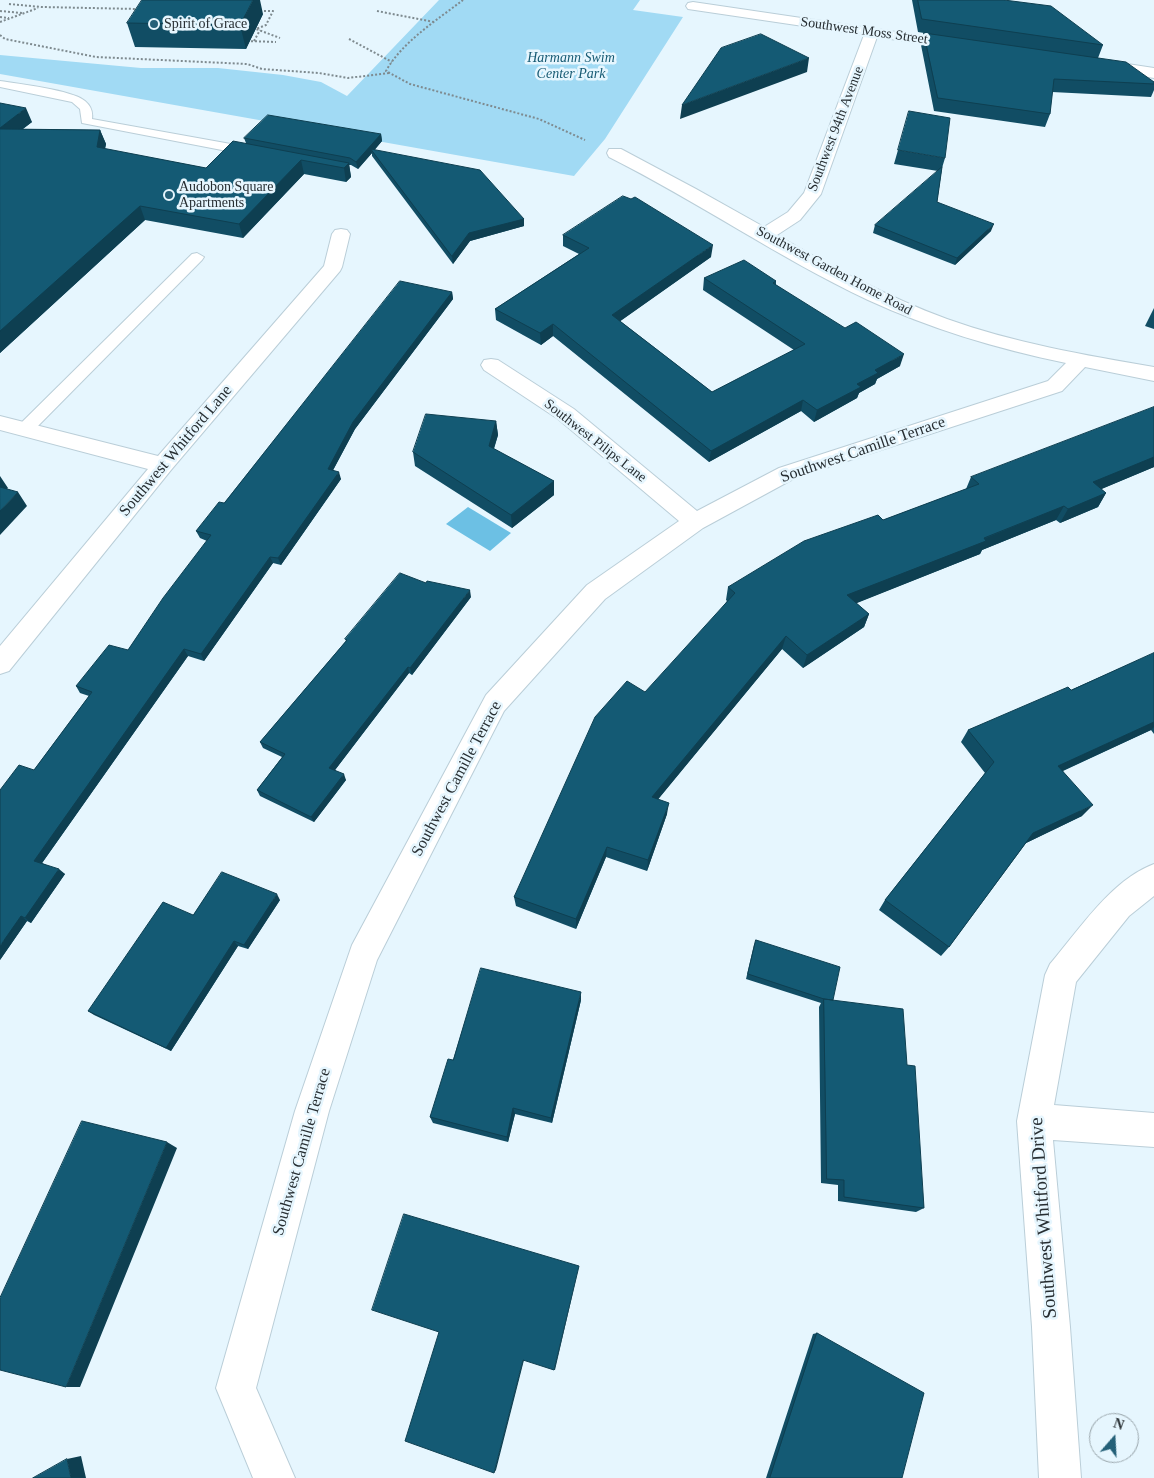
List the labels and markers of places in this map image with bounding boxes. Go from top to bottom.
place label: Spirit of Grace [164,16,247,32]
marker: Spirit of Grace [148,18,160,30]
place label: Audobon Square Apartments [179,179,273,212]
marker: Audobon Square Apartments [163,189,175,201]

